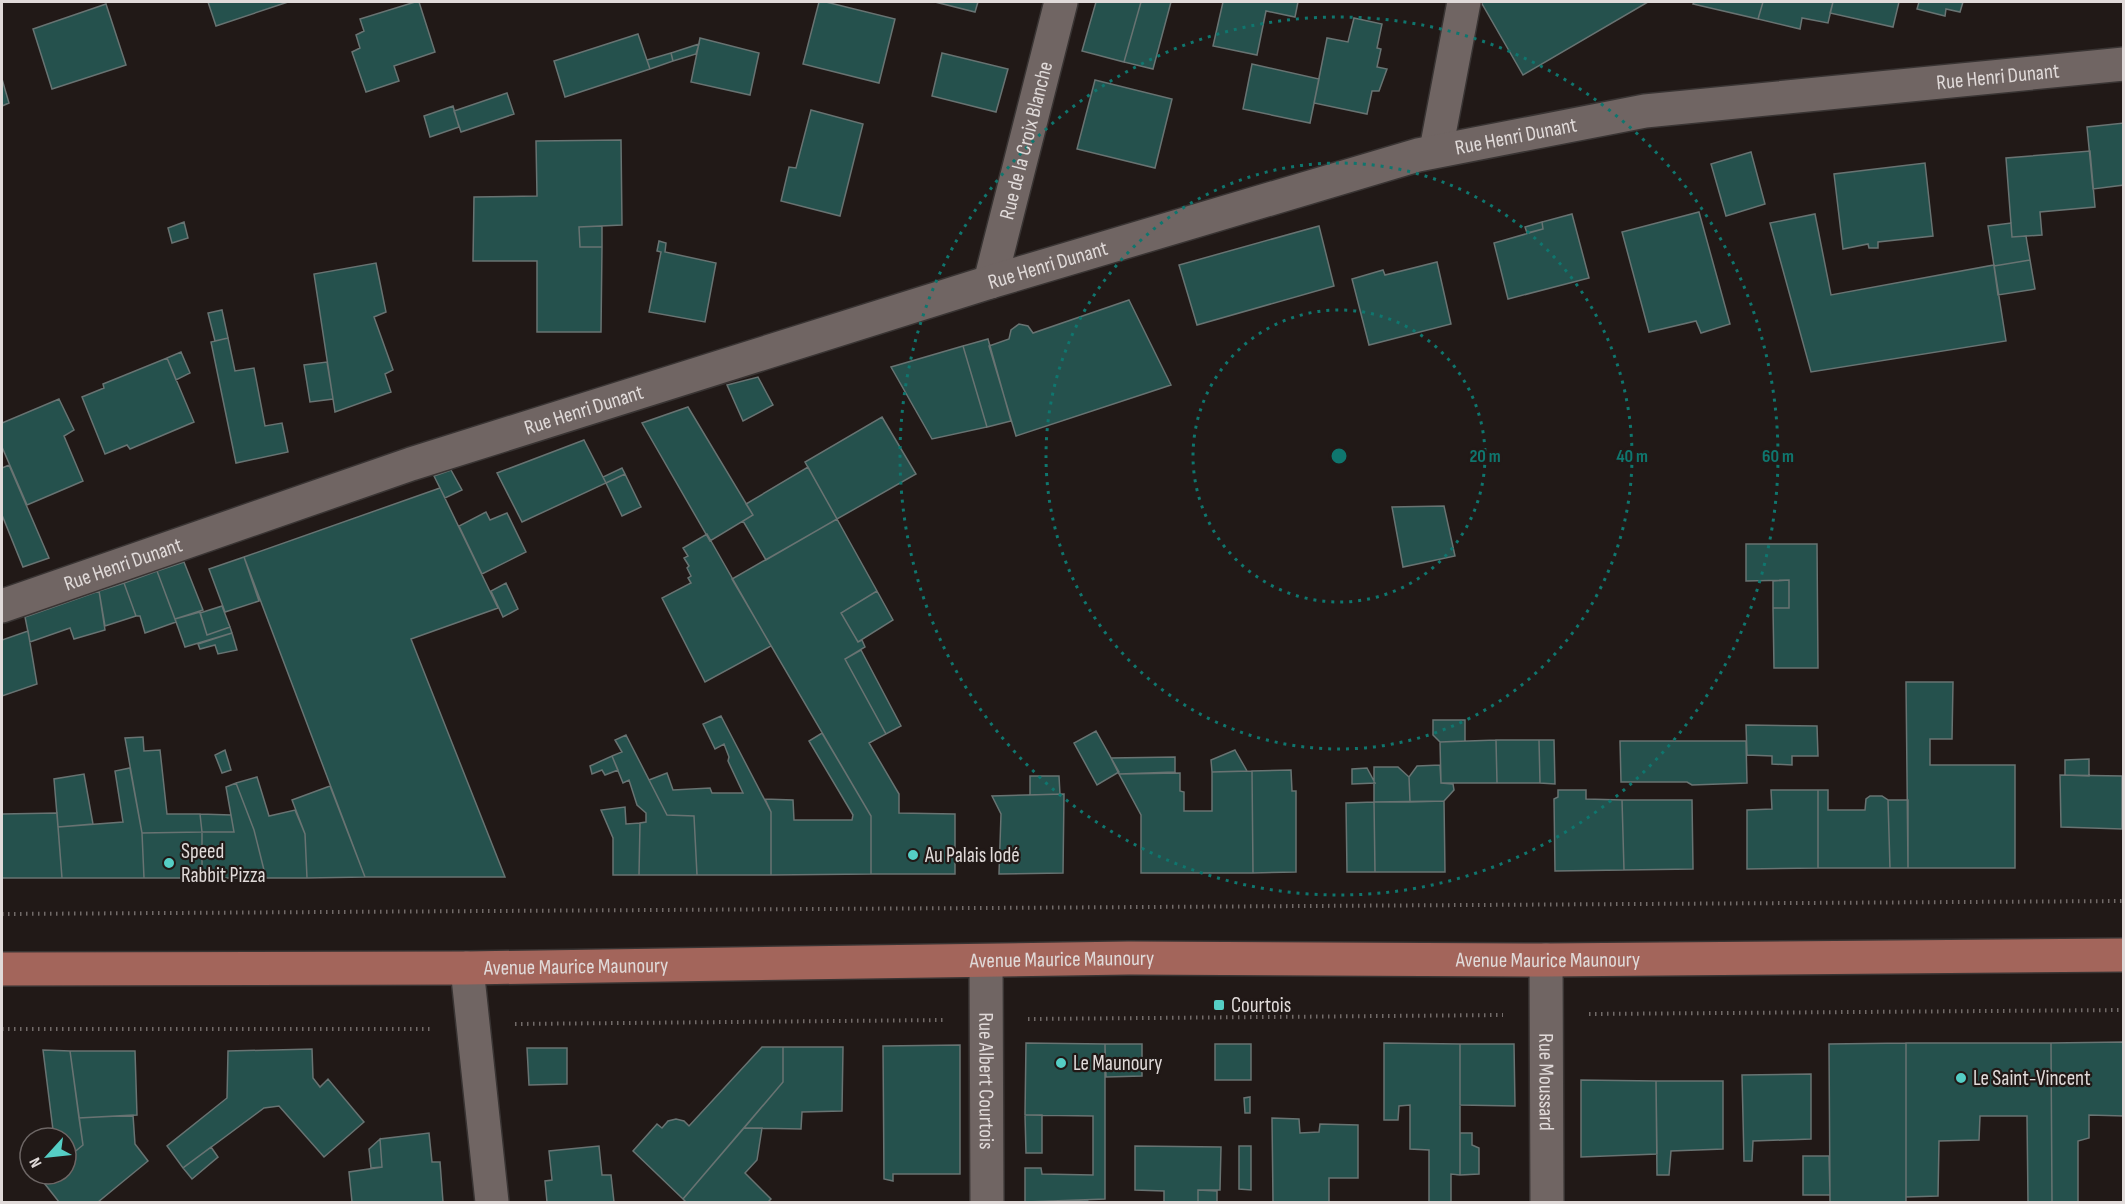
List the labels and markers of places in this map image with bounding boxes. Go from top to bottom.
centre of rings [1329,446,1349,466]
place label: Speed Rabbit Pizza [181,839,266,888]
place label: Au Palais Iodé [924,843,1020,868]
marker: Au Palais Iodé [906,848,920,862]
marker: Speed Rabbit Pizza [162,856,176,870]
place label: Courtois [1231,993,1291,1018]
marker: Courtois [1212,998,1226,1012]
place label: Le Maunoury [1073,1051,1162,1076]
marker: Le Maunoury [1054,1056,1068,1070]
place label: Le Saint-Vincent [1973,1066,2091,1091]
marker: Le Saint-Vincent [1954,1071,1968,1085]

